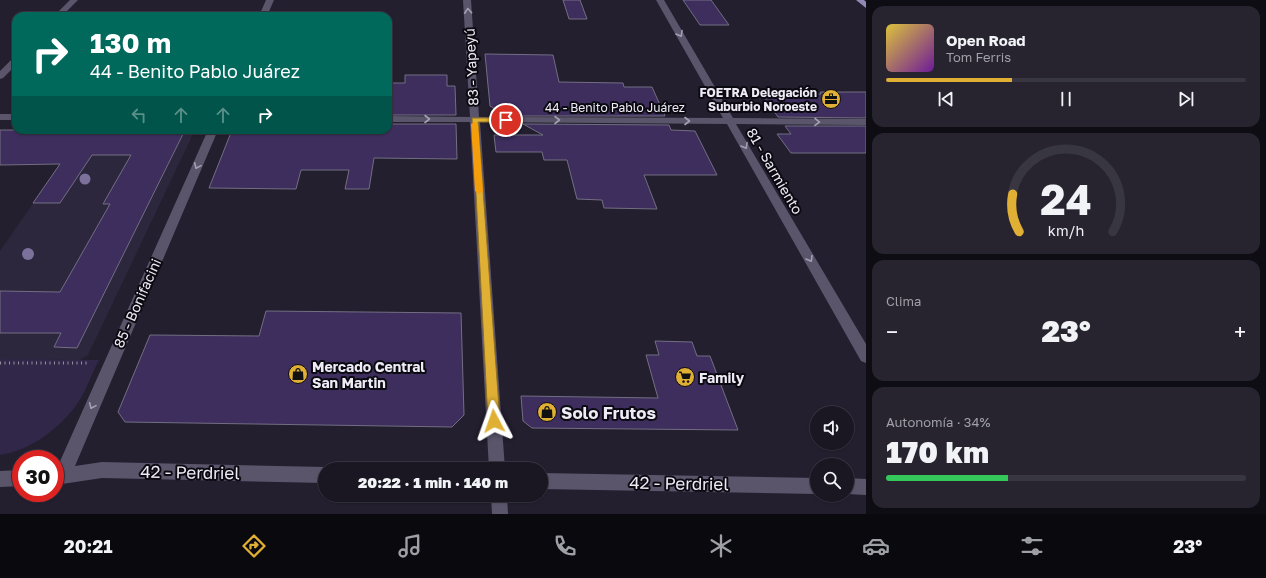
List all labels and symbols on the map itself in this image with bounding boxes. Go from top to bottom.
one-way arrow [464,8,472,14]
street label: 83 - Yapeyú [460,28,482,106]
one-way arrow [675,30,682,37]
place label: FOETRA Delegación Suburbio Noroeste [699,85,817,114]
office icon: FOETRA Delegación Suburbio Noroeste [820,88,842,110]
street label: 44 - Benito Pablo Juárez [545,100,685,115]
pin [489,103,523,137]
one-way arrow [424,115,430,123]
one-way arrow [554,116,560,124]
one-way arrow [684,117,690,125]
one-way arrow [814,118,820,126]
street label: 81 - Sarmiento [743,125,807,217]
one-way arrow [740,142,747,149]
one-way arrow [194,162,202,169]
one-way arrow [805,255,812,262]
street label: 85 - Bonifacini [110,256,164,350]
place label: Mercado Central San Martin [312,358,425,391]
shop icon: Mercado Central San Martin [287,363,309,385]
supermarket icon: Family [674,366,696,388]
place label: Family [699,369,745,386]
position arrow [473,400,515,442]
shop icon: Solo Frutos [536,401,558,423]
one-way arrow [89,402,97,410]
place label: Solo Frutos [561,402,657,423]
speed limit sign: 30 [12,450,64,502]
street label: 42 - Perdriel [140,461,240,483]
street label: 42 - Perdriel [629,472,729,494]

